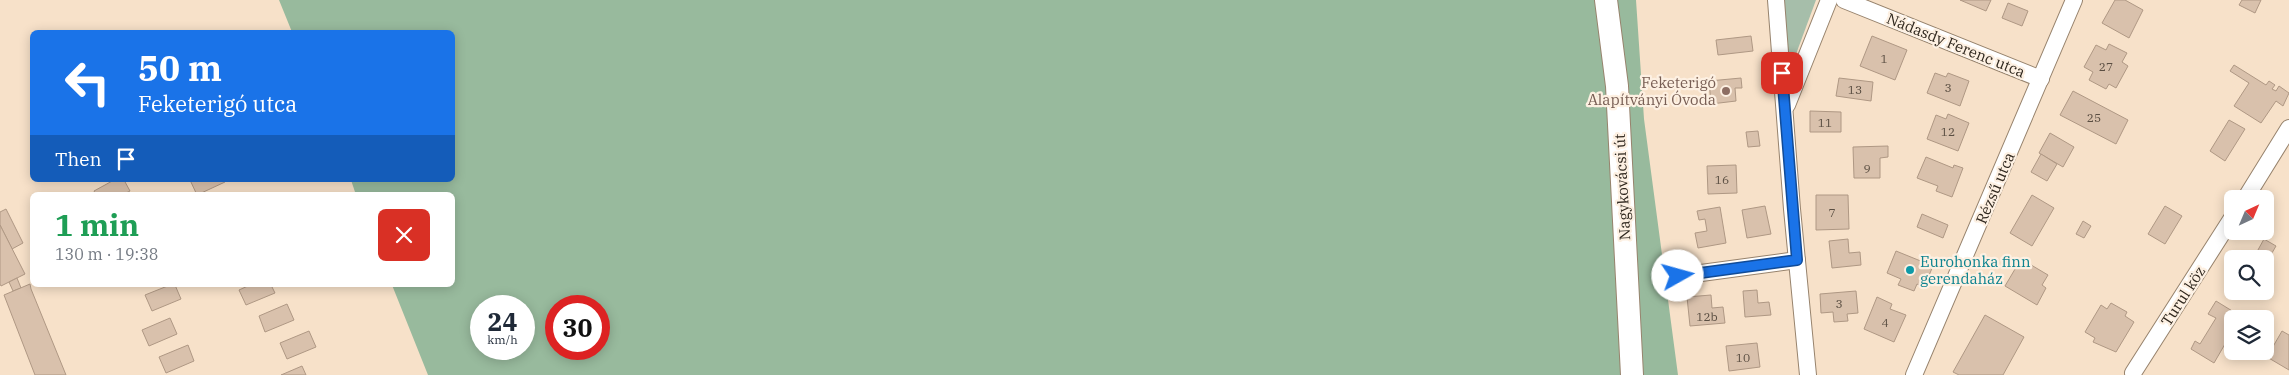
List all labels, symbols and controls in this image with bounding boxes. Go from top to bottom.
street label: Nádasdy Ferenc utca [1884,9,2028,81]
text: 50 m [138,45,222,91]
icon: left [55,50,120,115]
house number: 1 [1880,51,1888,66]
pin [1761,52,1803,94]
icon: arrive [1768,59,1796,87]
house number: 27 [2099,59,2113,74]
place label: Feketerigó Alapítványi Óvoda [1588,73,1716,109]
house number: 3 [1944,80,1952,95]
house number: 13 [1848,82,1862,97]
marker: Feketerigó Alapítványi Óvoda [1720,85,1732,97]
text: Feketerigó utca [138,89,297,118]
house number: 25 [2087,110,2101,125]
house number: 11 [1818,115,1832,130]
house number: 12 [1941,124,1955,139]
street label: Nagykovácsi út [1610,133,1634,241]
icon: arrive [112,145,140,173]
text: Then [55,147,102,171]
street label: Rézsű utca [1971,149,2019,227]
house number: 9 [1863,161,1871,176]
house number: 16 [1715,172,1729,187]
north arrow [2224,190,2274,240]
map controls [2224,190,2274,360]
text: 1 min [55,205,139,244]
house number: 7 [1828,205,1836,220]
button: close [378,209,430,261]
text: 130 m · 19:38 [55,244,158,264]
position arrow [1651,249,1703,301]
button: search [2224,250,2274,300]
place label: Eurohonka finn gerendaház [1920,252,2031,288]
street label: Turul köz [2157,263,2209,329]
marker: Eurohonka finn gerendaház [1904,264,1916,276]
speed limit sign: 30 [545,295,610,360]
house number: 3 [1835,296,1843,311]
text: 24 [487,305,518,338]
house number: 12b [1696,309,1718,324]
button: layers [2224,310,2274,360]
house number: 4 [1881,315,1889,330]
text: km/h [487,332,518,347]
house number: 10 [1736,350,1750,365]

